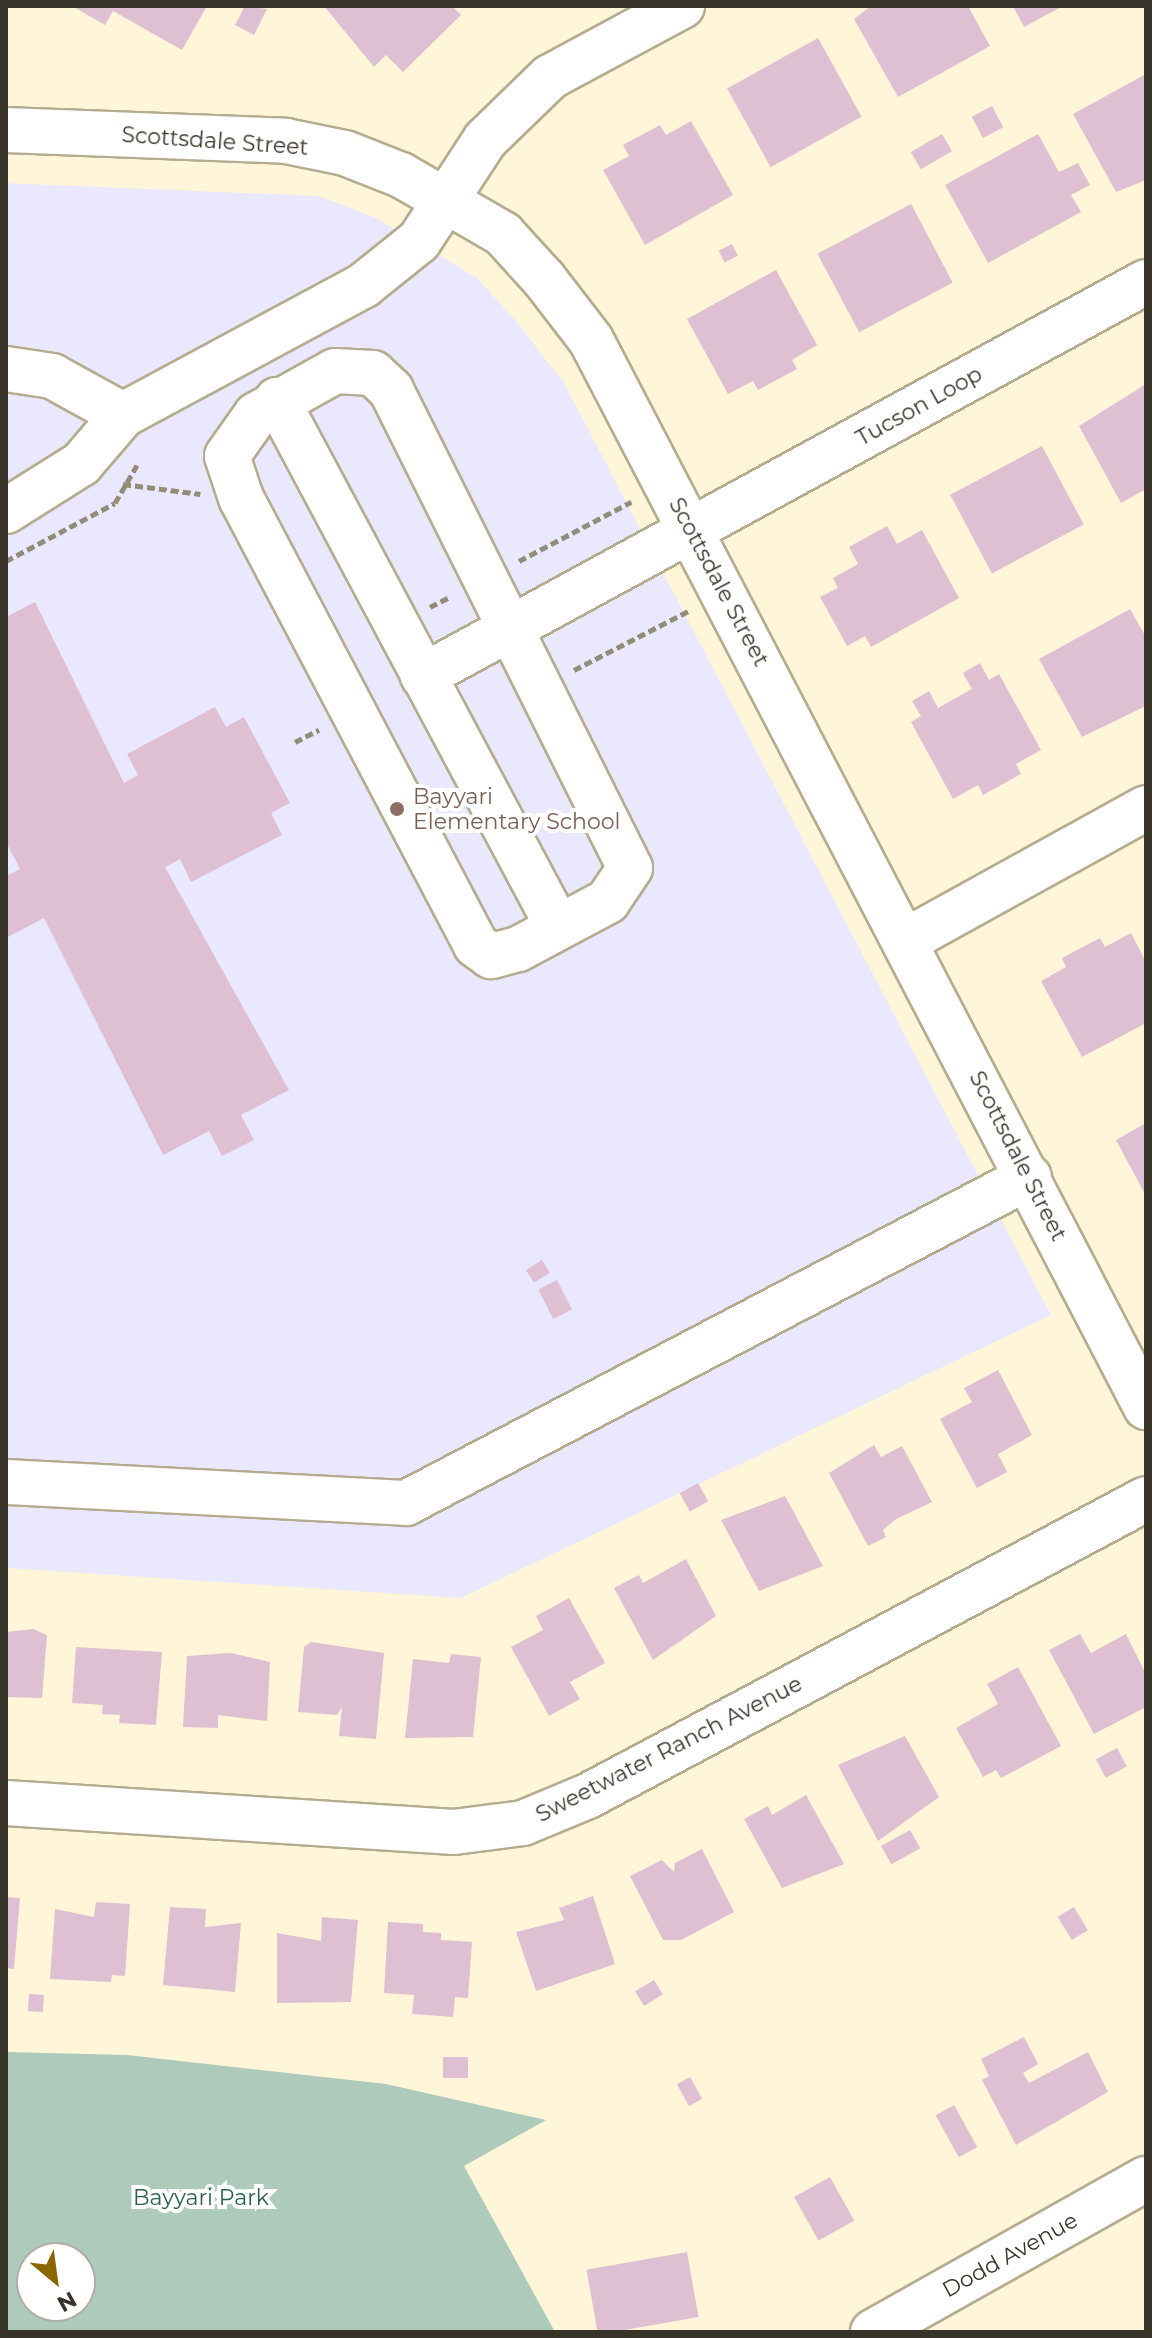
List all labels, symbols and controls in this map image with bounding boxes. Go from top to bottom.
street label: Scottsdale Street [121,121,309,161]
street label: Tucson Loop [851,361,987,451]
street label: Scottsdale Street [663,493,775,671]
place label: Bayyari Elementary School [413,783,620,834]
marker: Bayyari Elementary School [388,800,406,818]
street label: Scottsdale Street [964,1067,1072,1245]
street label: Sweetwater Ranch Avenue [531,1670,807,1828]
park label: Bayyari Park [133,2185,269,2211]
street label: Dodd Avenue [938,2207,1082,2303]
north arrow [16,2242,96,2322]
text: N [53,2286,81,2318]

